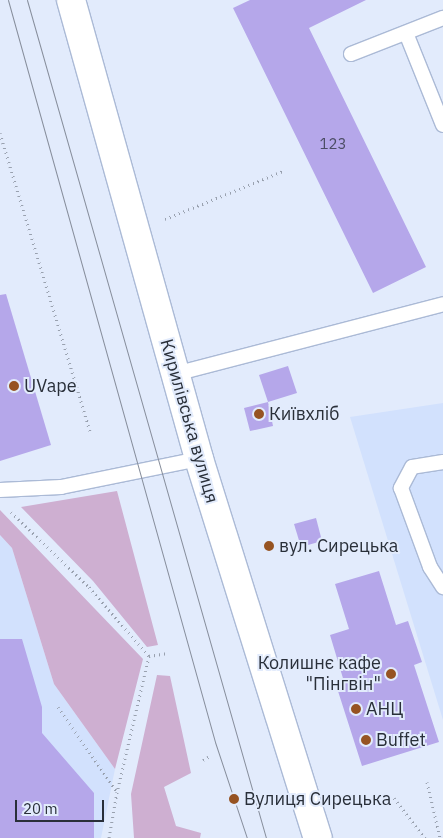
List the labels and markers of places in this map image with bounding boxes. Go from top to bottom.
place label: UVape [24,375,77,397]
marker: UVape [8,380,20,392]
place label: Київхліб [269,403,339,425]
marker: Київхліб [253,408,265,420]
place label: вул. Сирецька [279,535,398,557]
marker: вул. Сирецька [263,540,275,552]
place label: Колишнє кафе "Пінгвін" [258,653,381,696]
marker: Колишнє кафе "Пінгвін" [385,668,397,680]
place label: АНЦ [366,698,403,720]
marker: АНЦ [350,703,362,715]
place label: Buffet [376,729,426,751]
marker: Buffet [360,734,372,746]
place label: Вулиця Сирецька [244,788,391,810]
marker: Вулиця Сирецька [228,793,240,805]

